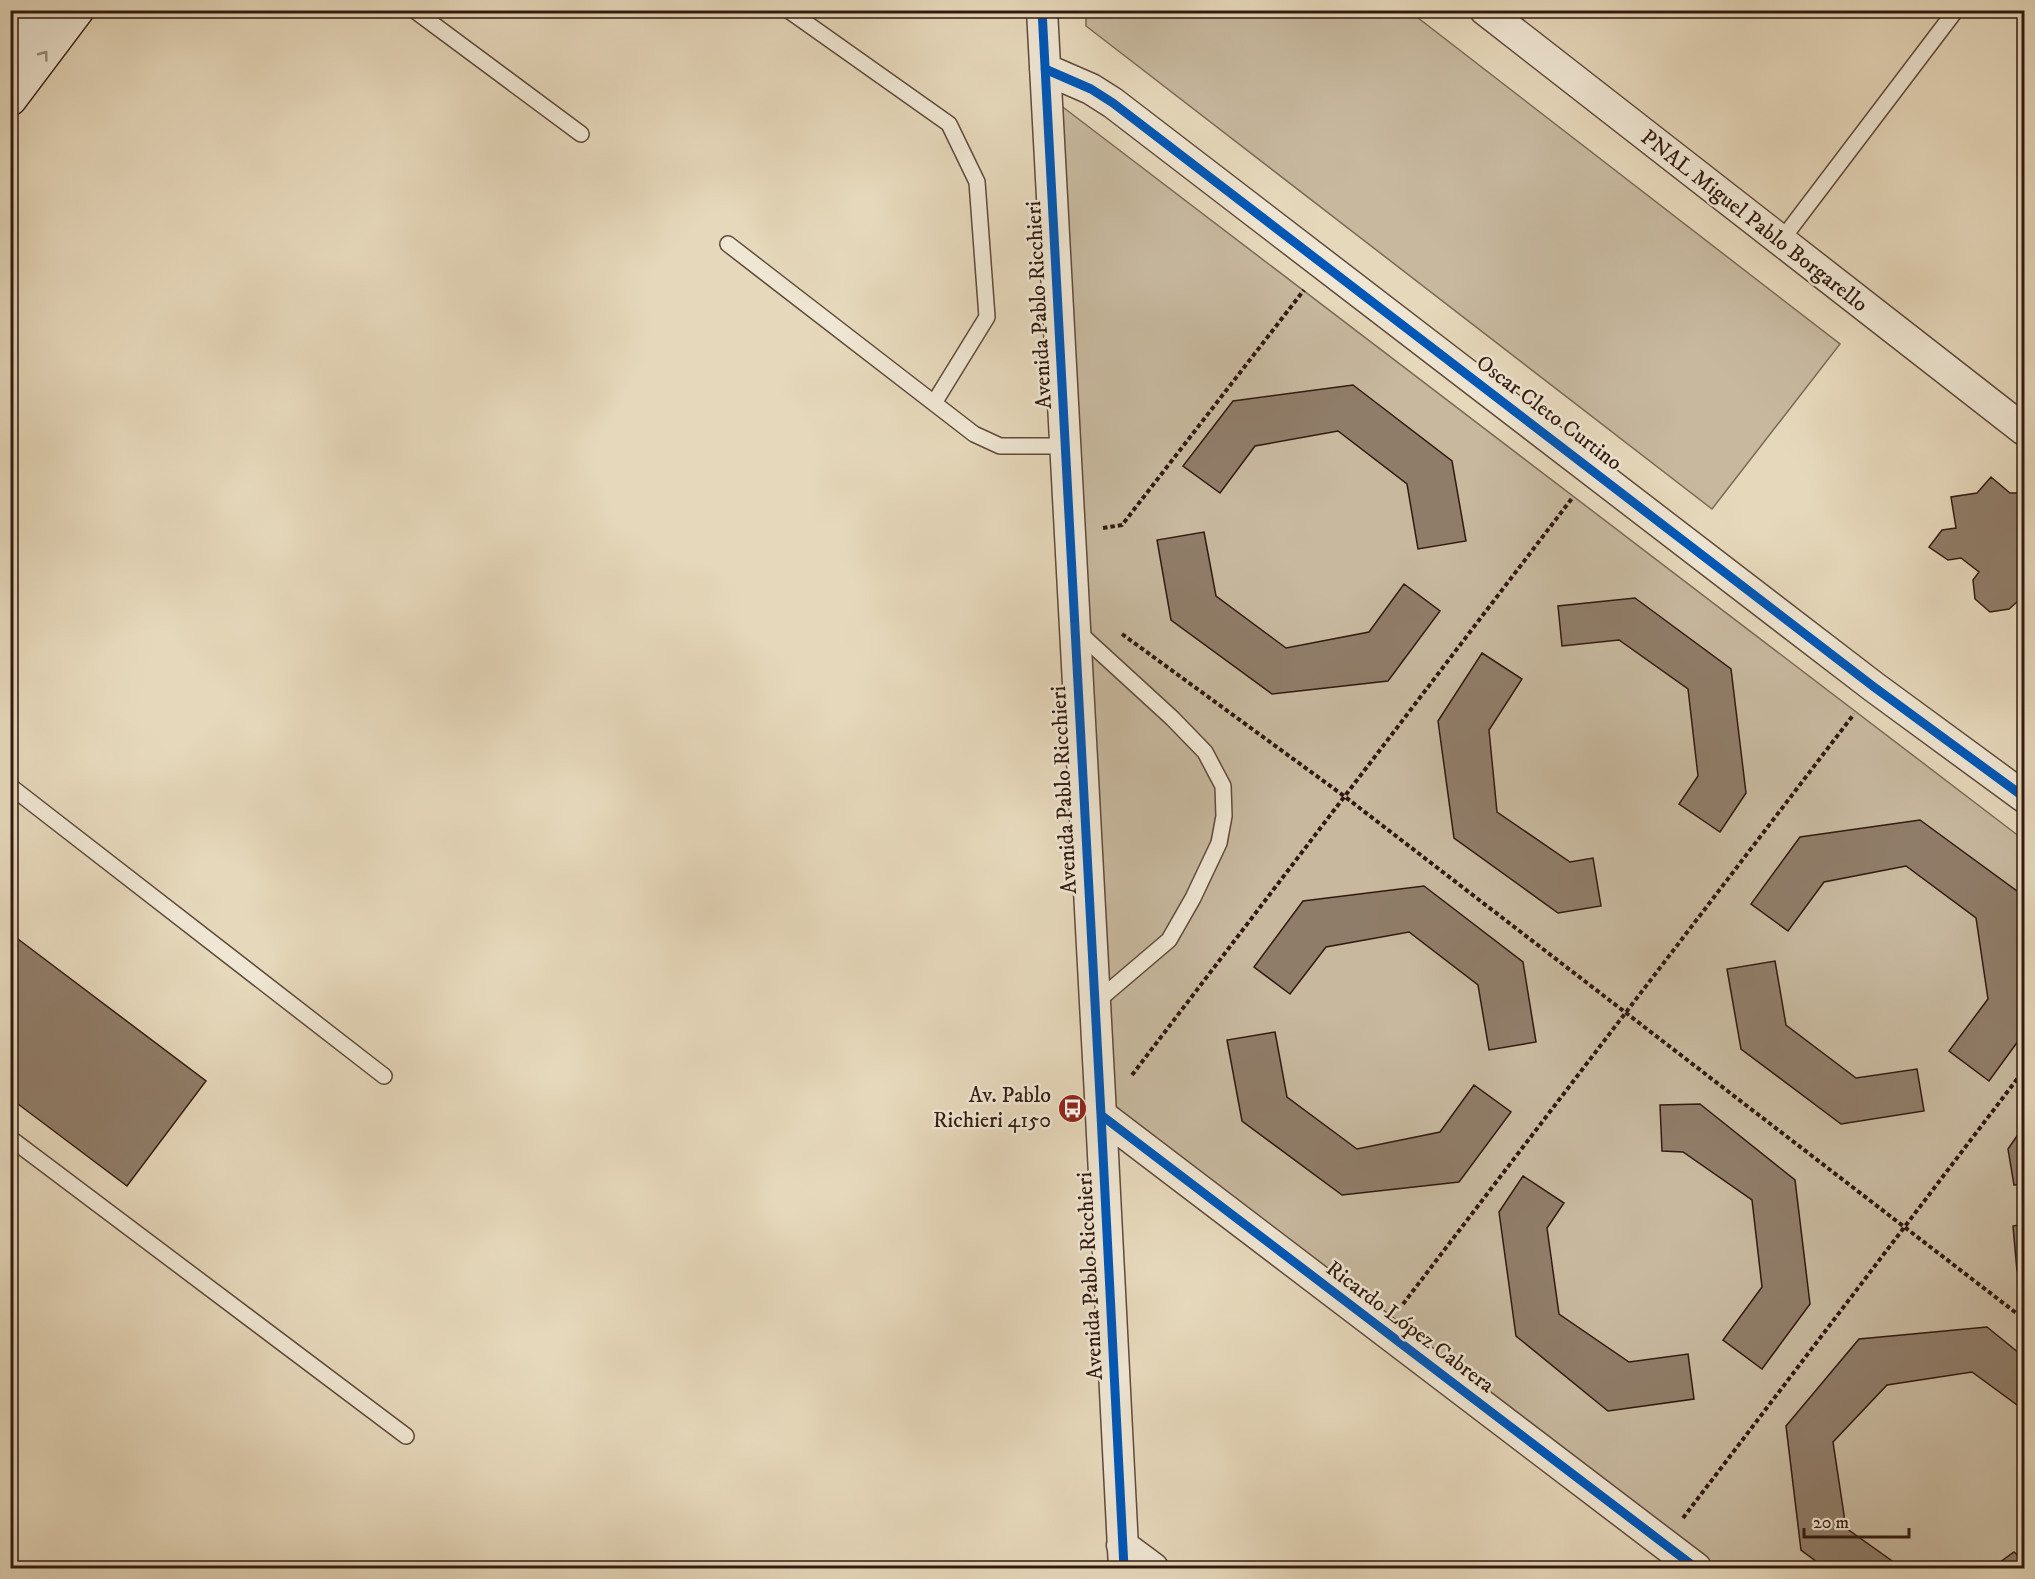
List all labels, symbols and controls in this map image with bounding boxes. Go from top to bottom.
one-way arrow [36,51,47,62]
street label: PNAL Miguel Pablo Borgarello [1635,124,1873,318]
street label: Avenida Pablo Ricchieri [1020,200,1058,410]
street label: Oscar Cleto Curtino [1471,349,1627,477]
street label: Avenida Pablo Ricchieri [1045,685,1083,895]
place label: Av. Pablo Richieri 4150 [933,1082,1051,1134]
bus stop icon: Av. Pablo Richieri 4150 [1056,1092,1088,1124]
street label: Avenida Pablo Ricchieri [1071,1171,1109,1381]
street label: Ricardo López Cabrera [1321,1255,1500,1399]
scale bar [1804,1501,1909,1539]
text: 20 m [1813,1512,1849,1534]

